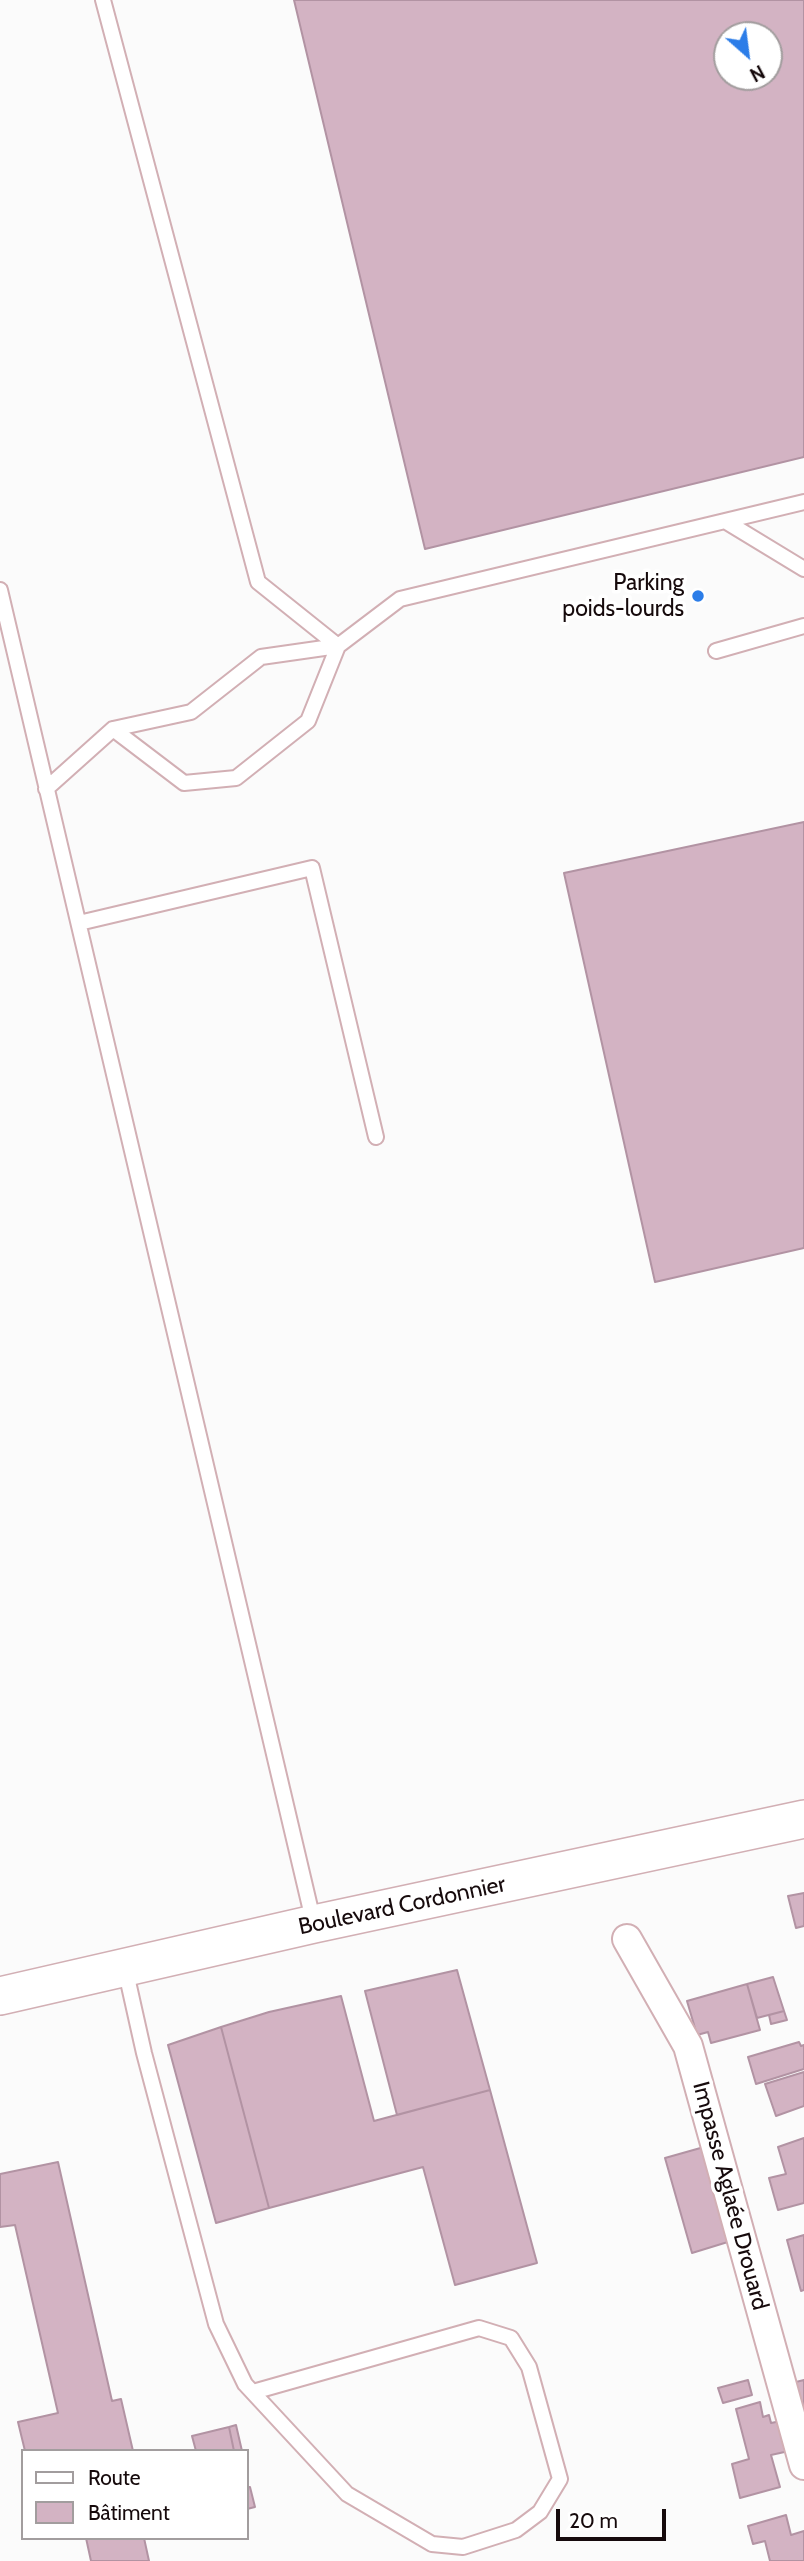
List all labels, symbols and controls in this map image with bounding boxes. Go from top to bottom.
north arrow [713,21,783,91]
text: N [746,60,768,87]
place label: Parking poids-lourds [562,569,684,623]
marker: Parking poids-lourds [690,588,706,604]
street label: Boulevard Cordonnier [296,1871,508,1941]
street label: Impasse Aglaée Drouard [686,2079,774,2313]
legend [21,2449,248,2540]
text: Route [88,2465,141,2490]
scale bar [559,2494,669,2538]
text: Bâtiment [88,2500,170,2525]
text: 20 m [569,2508,618,2533]

